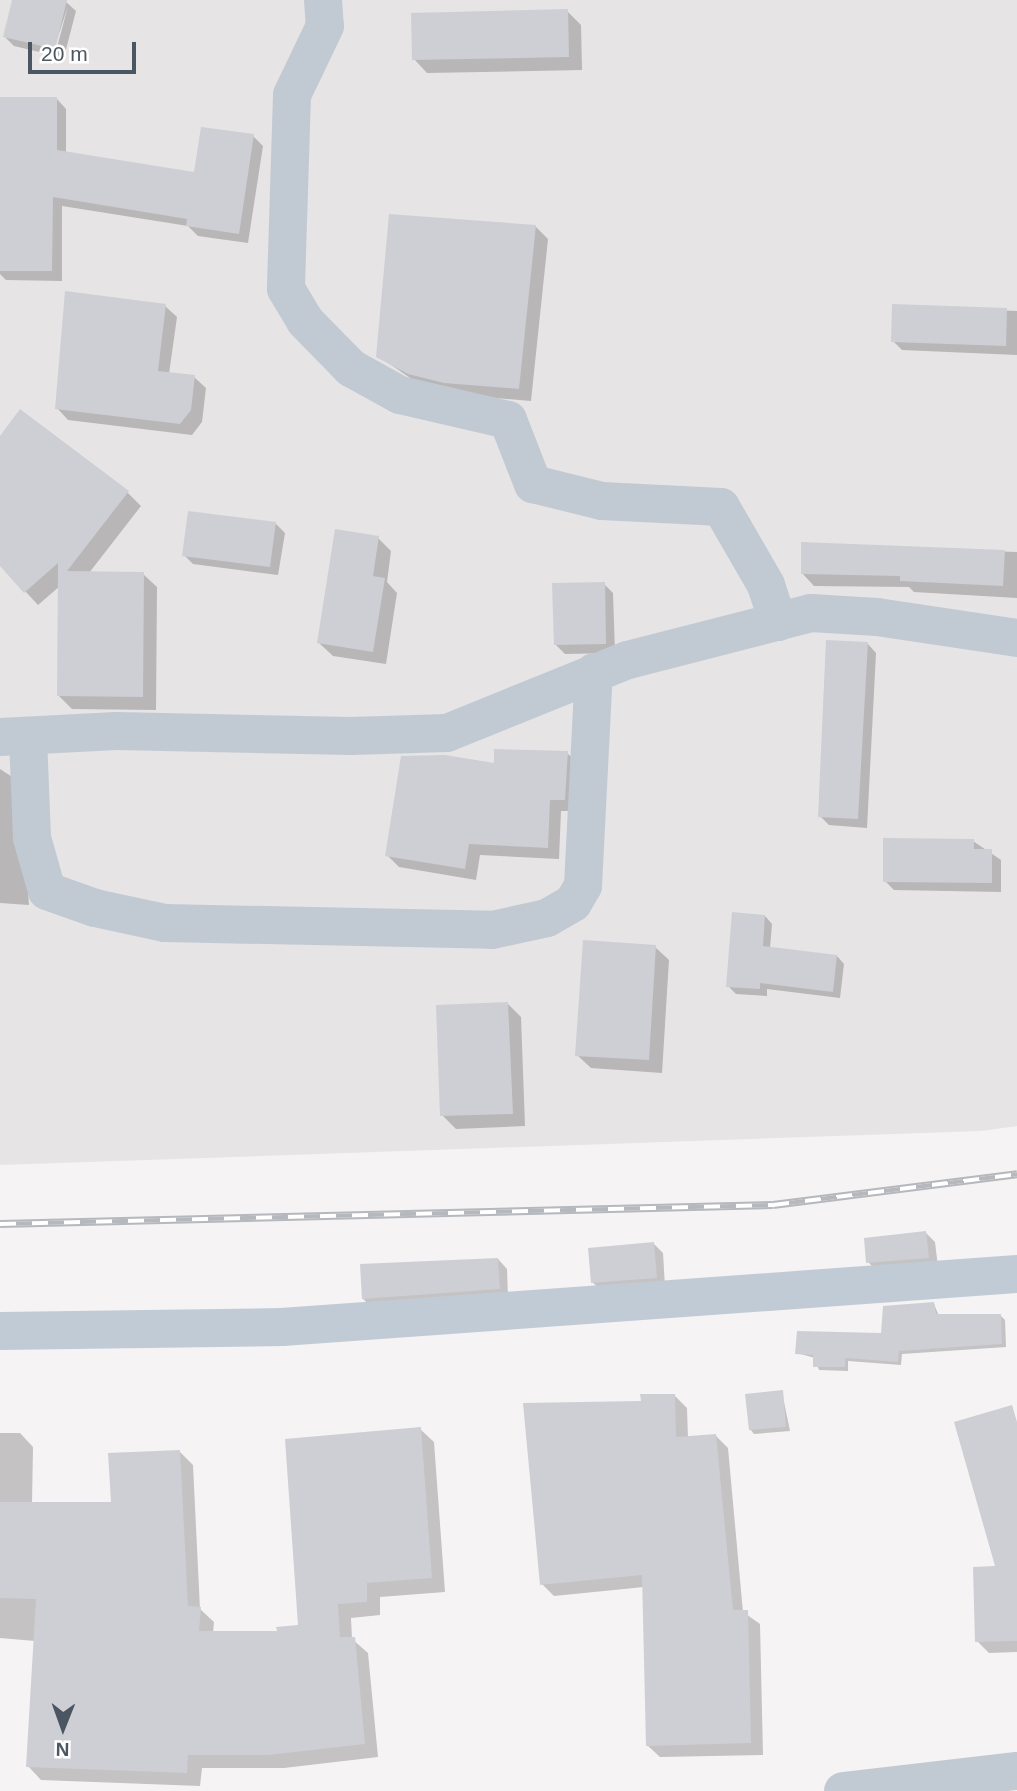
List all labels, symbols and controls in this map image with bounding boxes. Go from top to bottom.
scale bar [32,28,140,72]
text: 20 m [41,42,88,65]
north arrow [28,1693,98,1763]
text: N [56,1739,70,1760]

